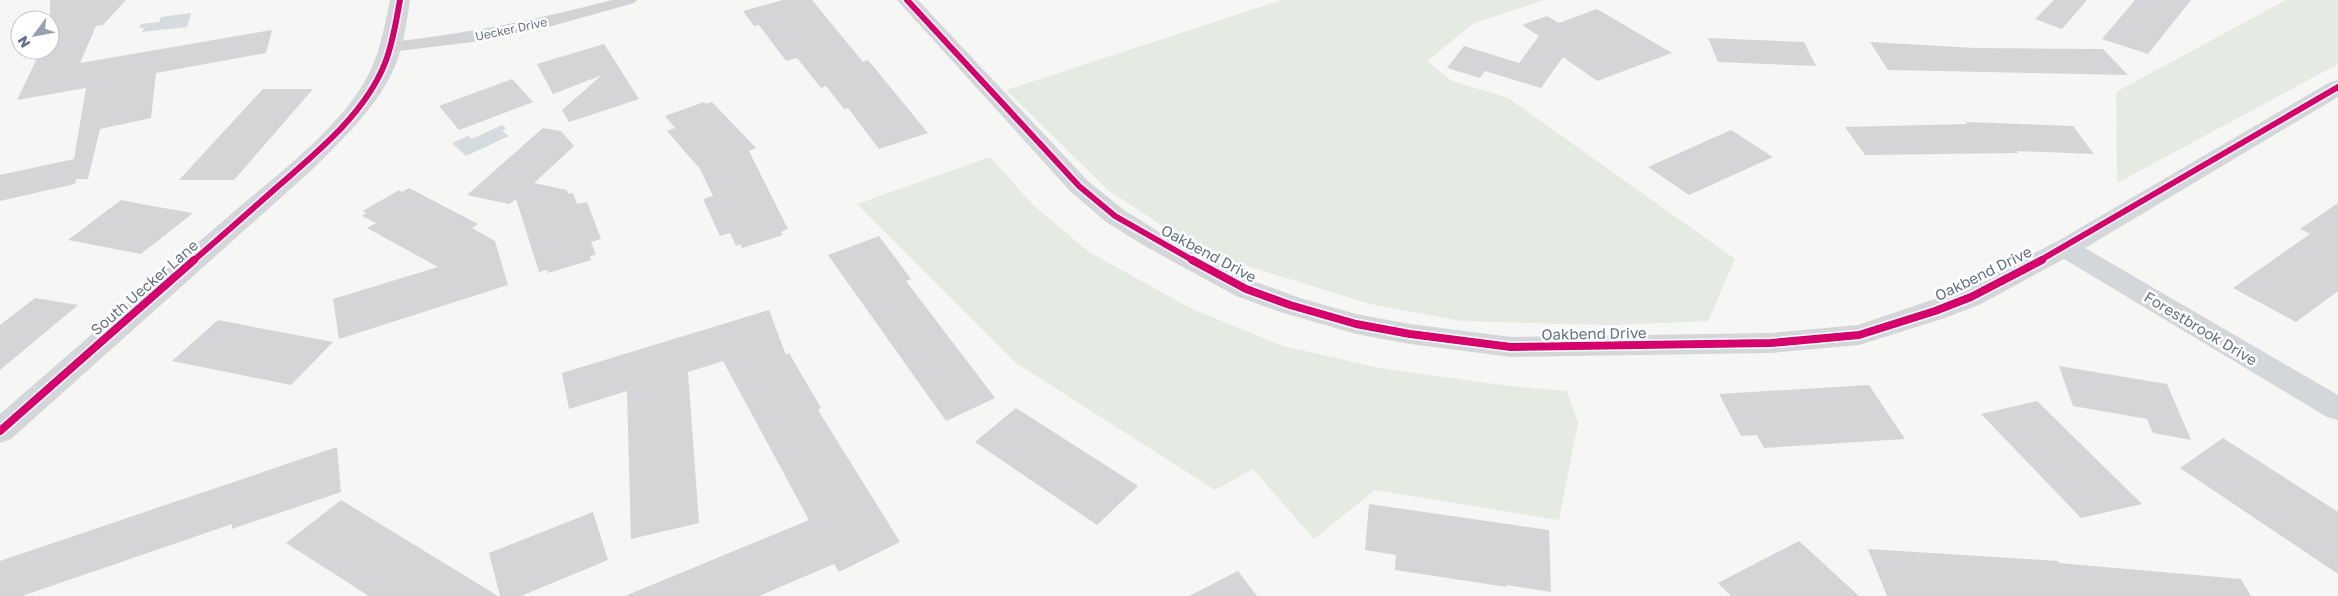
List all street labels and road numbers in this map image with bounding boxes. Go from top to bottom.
street label: Uecker Drive [474,14,548,44]
street label: Oakbend Drive [1158,220,1260,286]
street label: South Uecker Lane [87,235,201,338]
street label: Oakbend Drive [1932,242,2035,304]
street label: Forestbrook Drive [2141,287,2261,369]
street label: Oakbend Drive [1541,323,1647,343]

